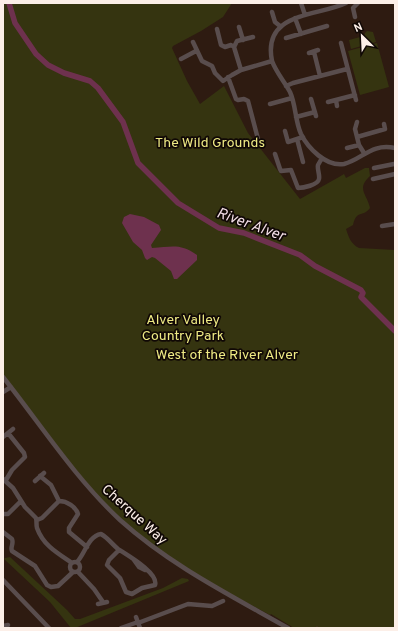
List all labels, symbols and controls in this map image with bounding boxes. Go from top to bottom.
north arrow [342,16,382,56]
text: N [352,20,365,36]
park label: The Wild Grounds [155,135,265,152]
water label: River Alver [214,204,288,247]
park label: Alver Valley Country Park [142,312,224,345]
park label: West of the River Alver [156,347,299,364]
street label: Cherque Way [98,481,170,549]

